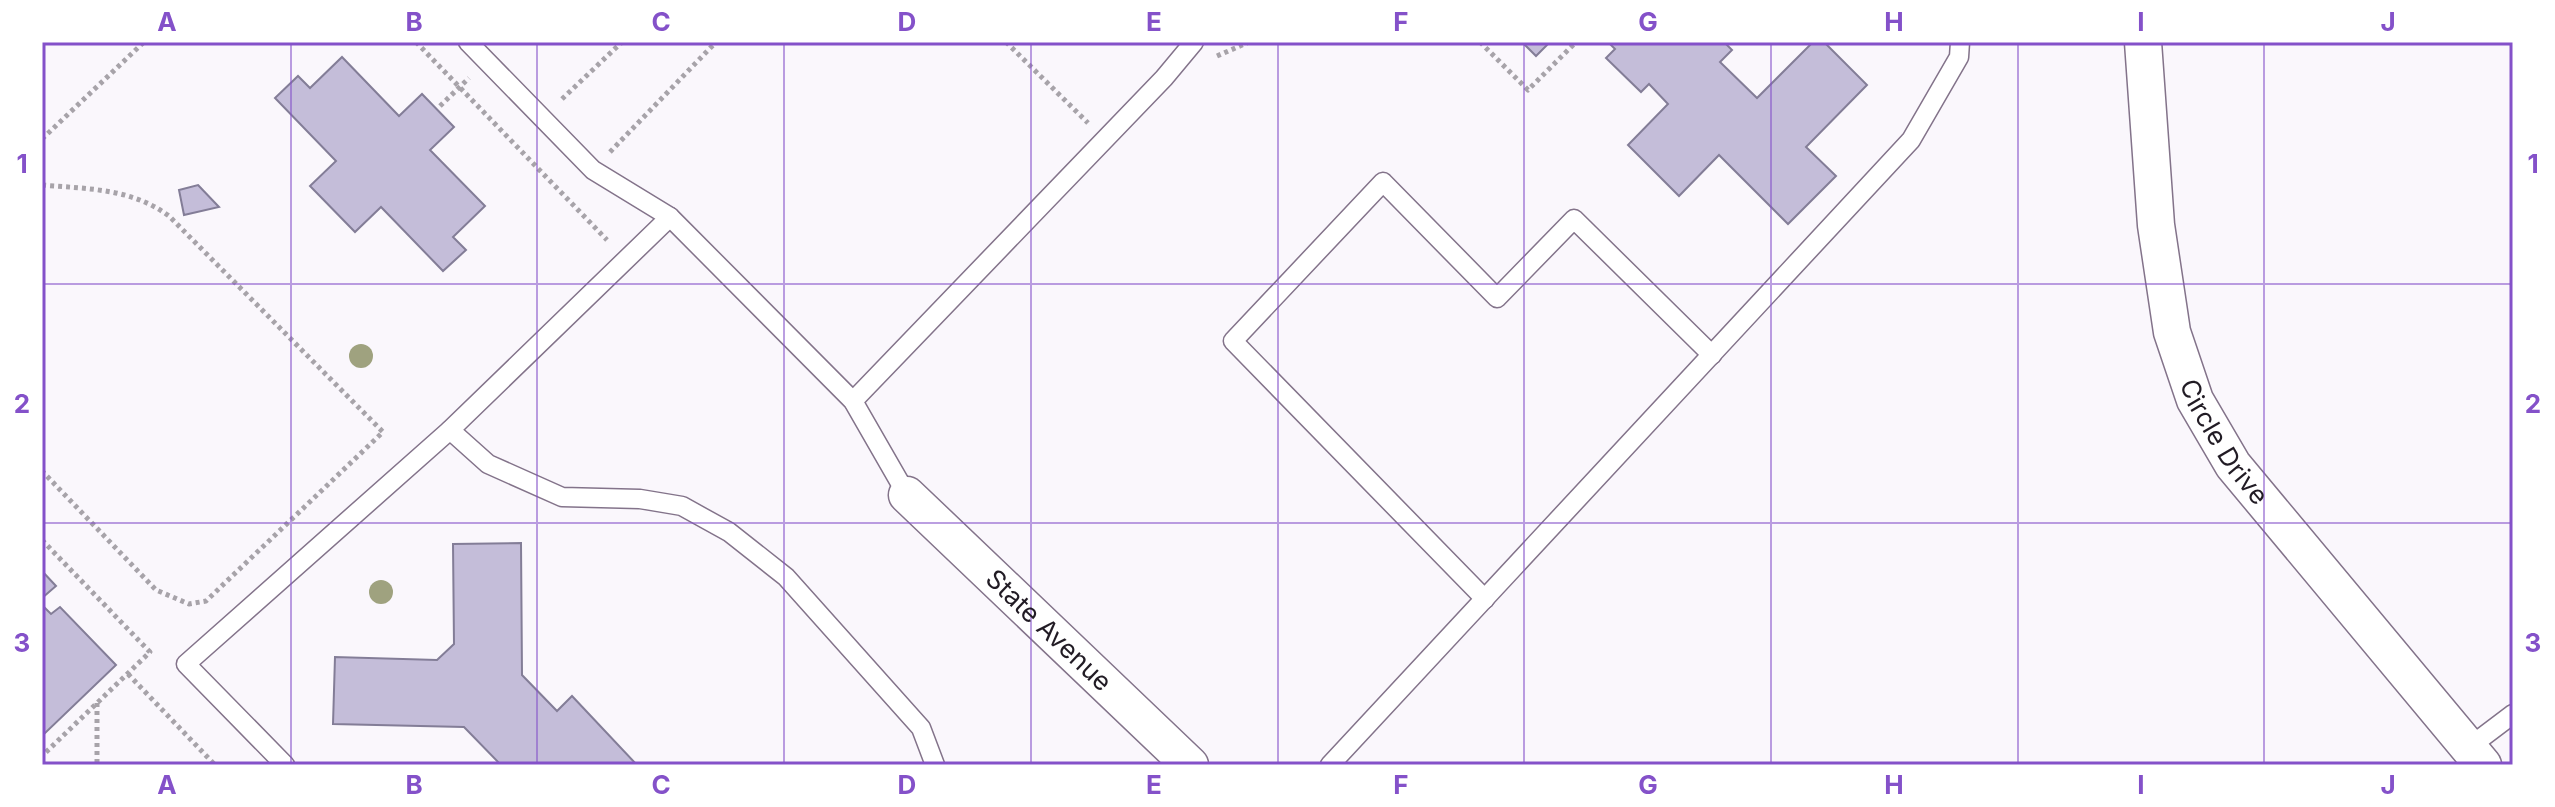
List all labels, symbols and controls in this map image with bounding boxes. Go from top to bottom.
text: A [157,6,177,37]
text: B [405,6,423,37]
text: C [651,6,671,37]
text: D [898,6,916,37]
text: E [1146,6,1162,37]
text: F [1393,6,1409,37]
text: G [1638,6,1658,37]
text: H [1884,6,1904,37]
text: I [2137,6,2145,37]
text: J [2380,6,2396,37]
text: 1 [16,148,28,179]
text: 1 [2527,148,2539,179]
street label: Circle Drive [2174,375,2275,510]
text: 2 [14,388,30,419]
text: 2 [2525,388,2541,419]
street label: State Avenue [980,563,1118,697]
text: 3 [14,627,30,658]
text: 3 [2525,627,2541,658]
text: A [157,769,177,800]
text: B [405,769,423,800]
text: C [651,769,671,800]
text: D [898,769,916,800]
text: E [1146,769,1162,800]
text: F [1393,769,1409,800]
text: G [1638,769,1658,800]
text: H [1884,769,1904,800]
text: I [2137,769,2145,800]
text: J [2380,769,2396,800]

